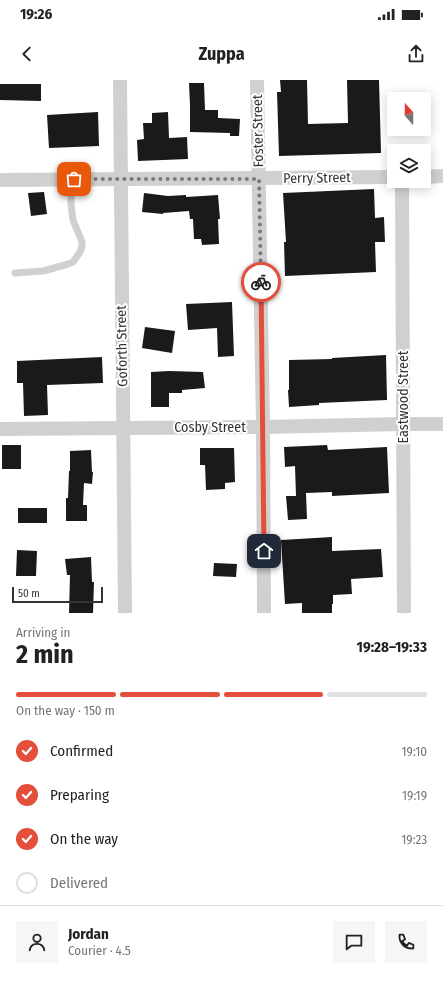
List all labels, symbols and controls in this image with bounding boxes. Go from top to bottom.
text: 19:26 [20,5,52,23]
icon: back [16,43,38,65]
text: Zuppa [198,43,245,65]
icon: share [405,43,427,65]
north arrow [387,92,431,136]
map controls [387,92,431,188]
street label: Foster Street [249,94,267,168]
button: layers [387,144,431,188]
pin [57,162,91,196]
icon: bag [63,168,85,190]
street label: Perry Street [283,169,351,187]
courier [241,262,281,302]
icon: bike [250,271,272,293]
street label: Goforth Street [113,305,131,387]
street label: Eastwood Street [395,350,412,443]
street label: Cosby Street [174,419,246,436]
pin [247,534,281,568]
icon: home [253,540,275,562]
scale bar [12,585,103,604]
text: 50 m [18,587,40,600]
text: Arriving in [16,625,70,640]
text: 19:28–19:33 [357,638,427,656]
text: 2 min [16,639,74,670]
text: On the way · 150 m [16,703,115,718]
icon: check [16,740,38,762]
text: Confirmed [50,742,113,760]
text: 19:10 [402,744,427,759]
icon: check [16,784,38,806]
text: Preparing [50,786,109,804]
text: 19:19 [402,788,427,803]
icon: check [16,828,38,850]
text: On the way [50,830,118,848]
text: 19:23 [401,832,427,847]
text: Delivered [50,874,108,892]
button: person [16,921,58,963]
button: chat [333,921,375,963]
button: phone [385,921,427,963]
text: Jordan [68,925,109,943]
text: Courier · 4.5 [68,943,131,958]

